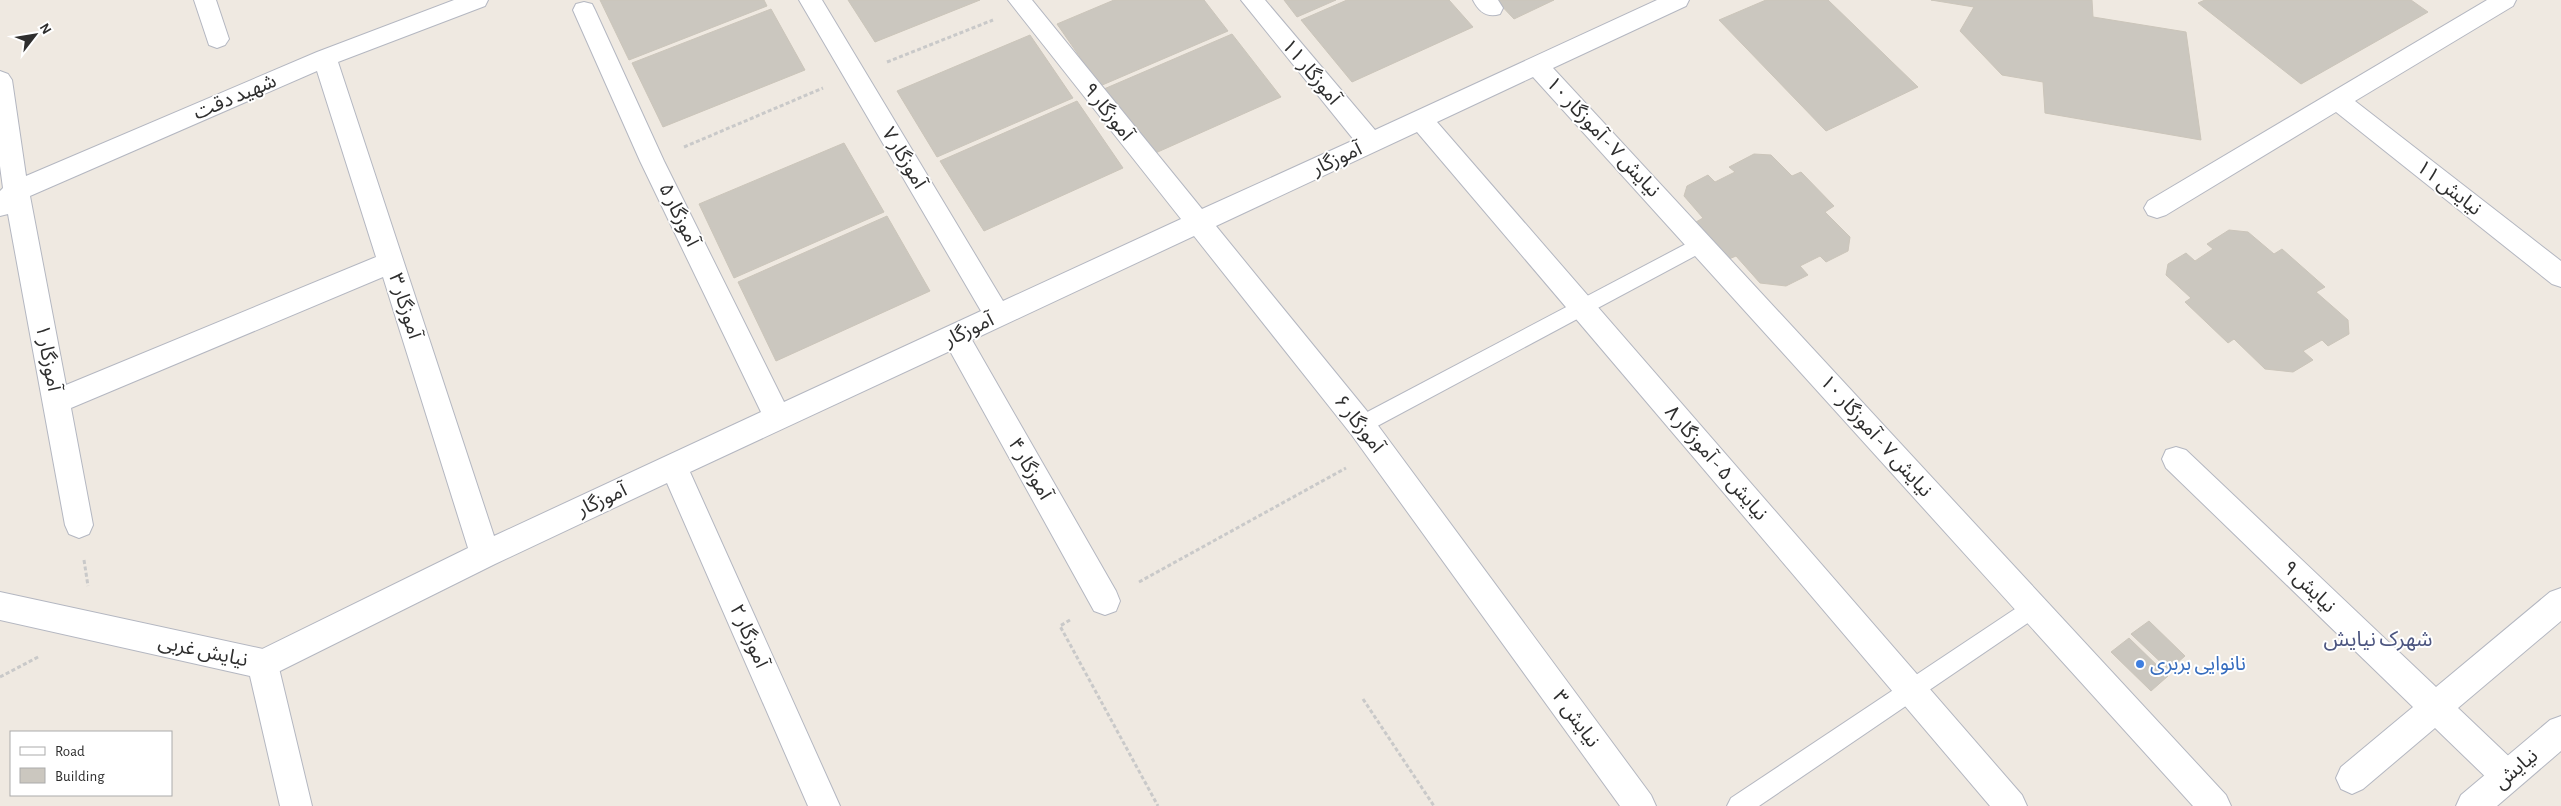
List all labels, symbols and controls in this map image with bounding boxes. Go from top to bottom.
north arrow [10,10,60,60]
text: N [37,21,54,37]
street label: آموزگار ۱۱ [1277,35,1345,110]
street label: شهید دقت [191,71,279,123]
street label: نیایش ۷ - آموزگار ۱۰ [1542,72,1664,202]
street label: آموزگار ۹ [1078,79,1138,146]
street label: آموزگار ۷ [877,123,931,194]
street label: آموزگار [1308,137,1367,181]
street label: نیایش ۱۱ [2412,157,2485,220]
street label: آموزگار ۵ [654,180,704,251]
street label: آموزگار ۳ [384,271,426,343]
street label: آموزگار [940,308,998,352]
street label: آموزگار ۱ [31,323,65,394]
street label: نیایش ۷ - آموزگار ۱۰ [1816,371,1936,501]
street label: آموزگار ۶ [1330,391,1389,458]
street label: نیایش ۵ - آموزگار ۸ [1660,401,1772,525]
street label: آموزگار ۴ [1004,434,1057,505]
street label: آموزگار [573,478,632,522]
street label: نیایش ۹ [2278,557,2339,617]
street label: آموزگار ۲ [725,601,773,672]
district label: شهرک نیایش [2324,629,2433,651]
street label: نیایش غربی [156,632,249,671]
place label: نانوایی بربری [2150,654,2246,675]
marker: نانوایی بربری [2134,658,2146,670]
street label: نیایش ۳ [1548,687,1603,752]
legend [10,731,172,796]
text: Road [55,744,85,759]
street label: نیایش [2490,745,2542,794]
text: Building [55,769,105,784]

